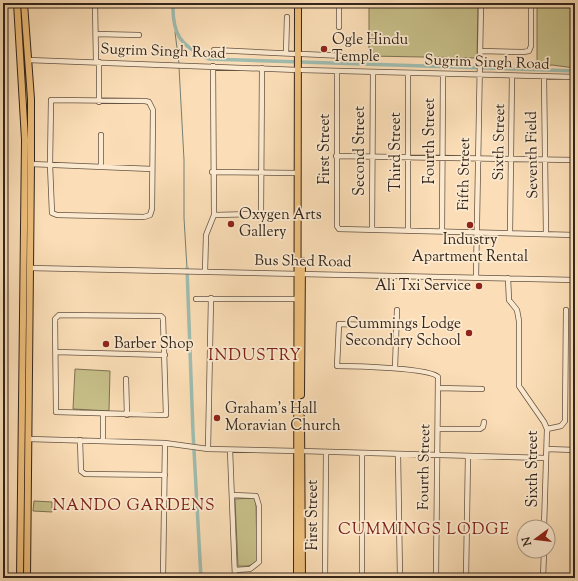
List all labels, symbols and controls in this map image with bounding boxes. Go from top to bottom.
place label: Ogle Hindu Temple [332,30,409,68]
street label: Sugrim Singh Road [100,39,227,65]
marker: Ogle Hindu Temple [319,44,329,54]
street label: Sugrim Singh Road [424,50,551,76]
street label: Fourth Street [420,98,441,184]
street label: Sixth Street [489,103,511,181]
street label: Second Street [350,106,371,196]
street label: Seventh Field [522,110,544,199]
street label: Third Street [386,112,407,192]
street label: First Street [315,114,336,184]
street label: Fifth Street [454,137,476,211]
place label: Oxygen Arts Gallery [239,205,322,243]
marker: Oxygen Arts Gallery [226,219,236,229]
marker: Industry Apartment Rental [465,220,475,230]
place label: Industry Apartment Rental [412,230,528,268]
street label: Bus Shed Road [254,251,352,273]
place label: Ali Txi Service [375,276,471,297]
marker: Ali Txi Service [474,281,484,291]
place label: Cummings Lodge Secondary School [345,314,461,352]
marker: Cummings Lodge Secondary School [464,328,474,338]
place label: Barber Shop [114,334,194,355]
marker: Barber Shop [101,339,111,349]
district label: INDUSTRY [208,345,302,368]
place label: Graham's Hall Moravian Church [225,399,341,437]
marker: Graham's Hall Moravian Church [212,413,222,423]
street label: Fourth Street [414,424,436,510]
street label: Sixth Street [523,430,544,508]
street label: First Street [303,480,324,550]
district label: NANDO GARDENS [52,495,216,518]
district label: CUMMINGS LODGE [338,519,510,542]
north arrow [516,519,556,559]
text: N [518,535,536,549]

